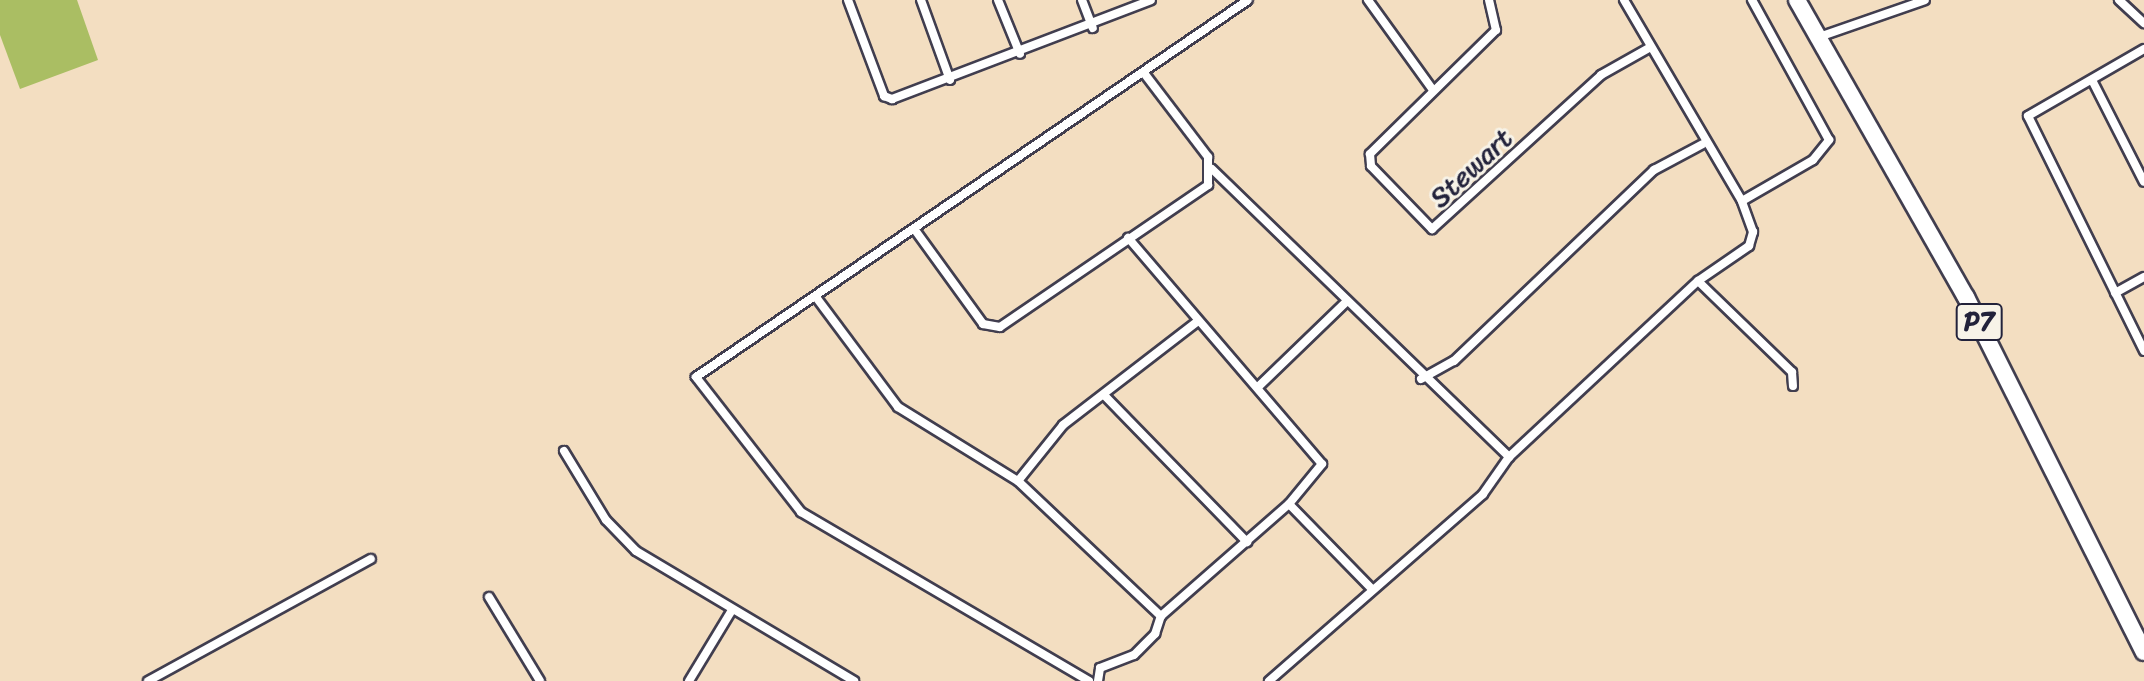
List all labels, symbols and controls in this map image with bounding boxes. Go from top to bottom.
street label: Stewart [1422,121,1520,215]
road number: P7 [1955,300,2003,344]

